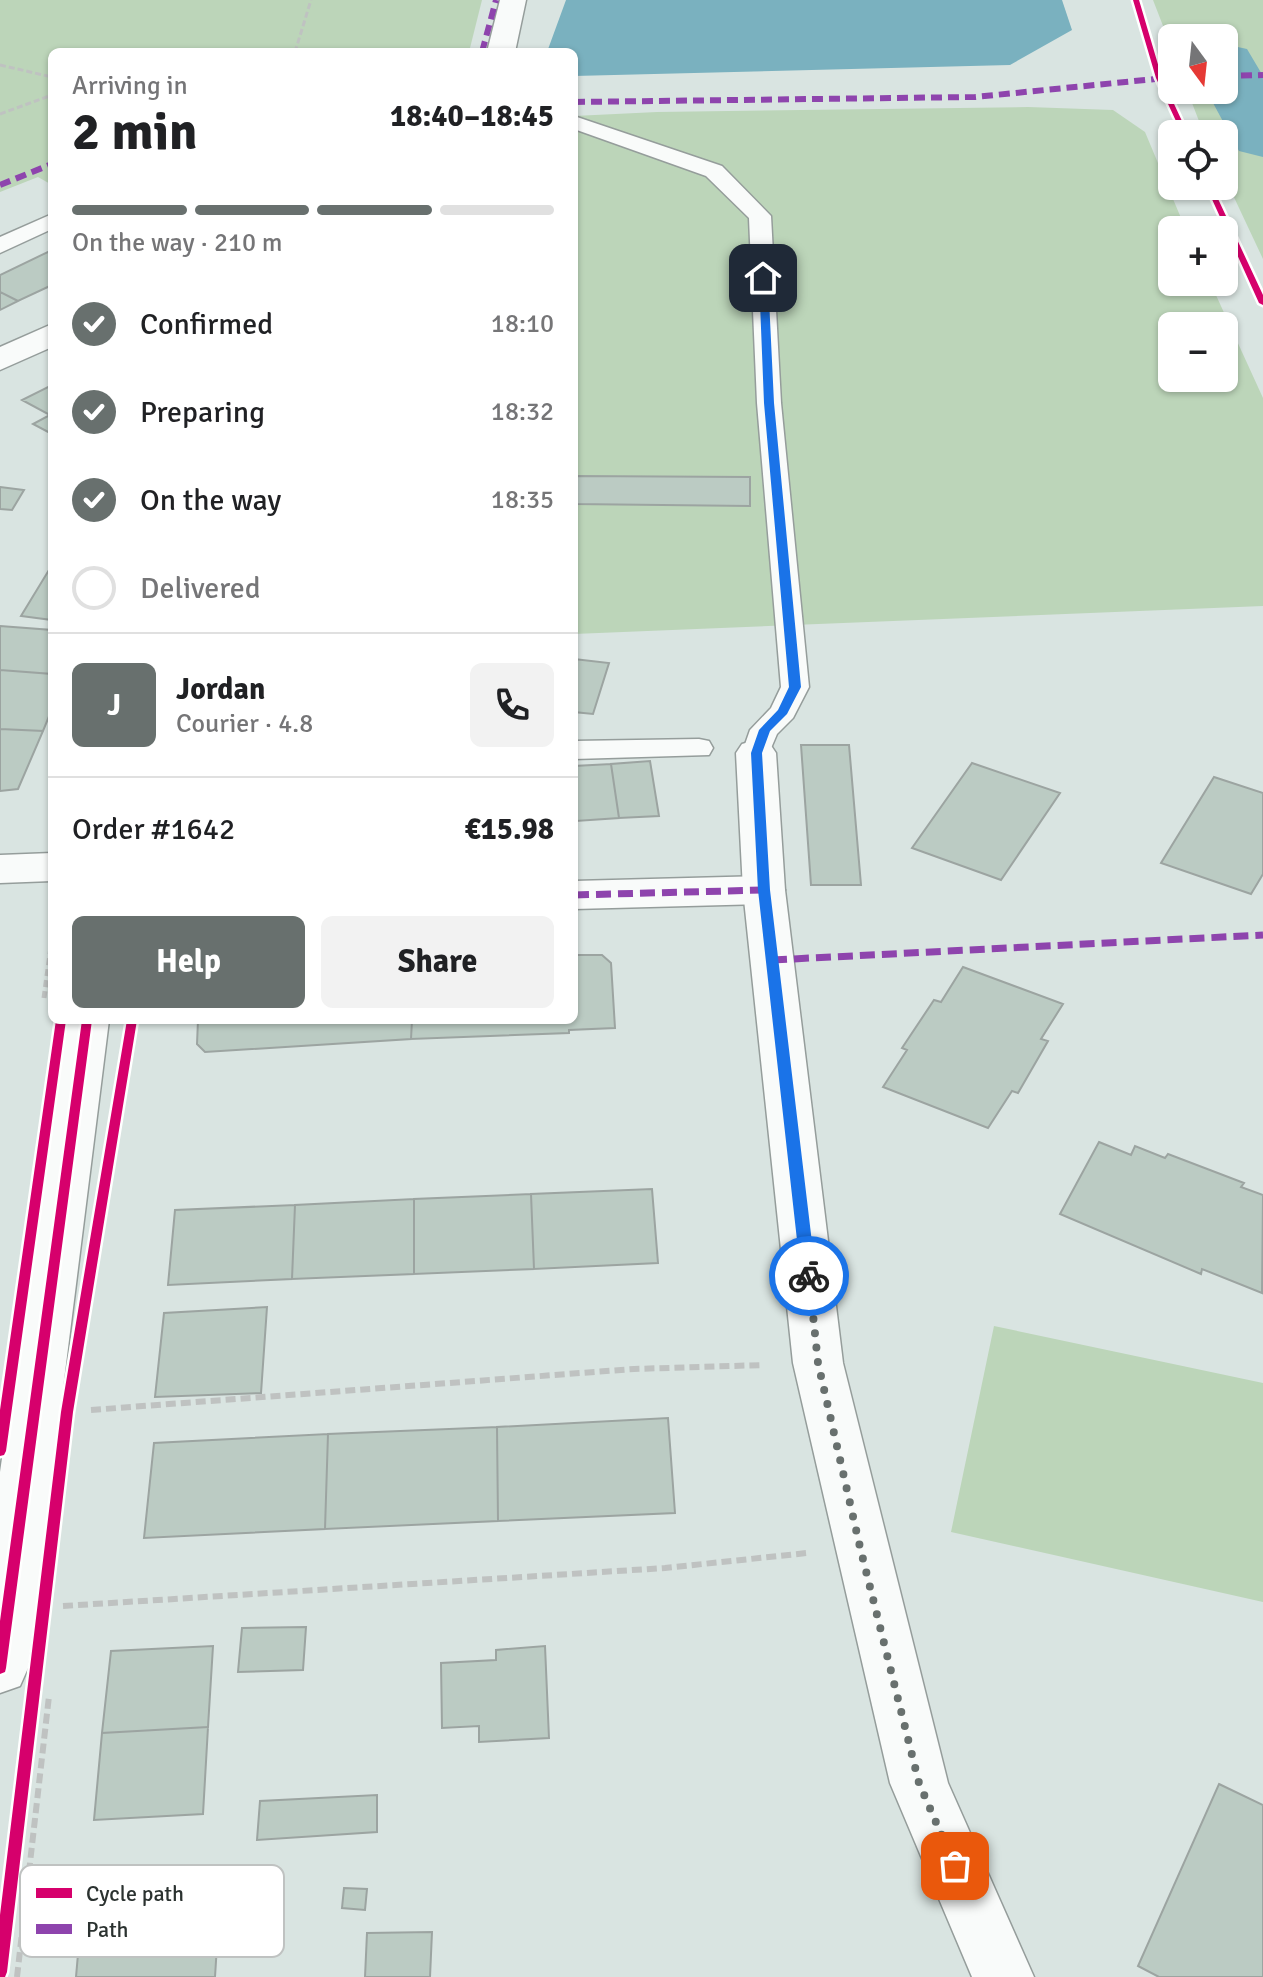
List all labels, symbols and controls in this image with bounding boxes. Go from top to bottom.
north arrow [1158,24,1238,104]
map controls [1158,24,1238,392]
text: Arriving in [72,70,188,102]
text: 18:40–18:45 [390,98,554,135]
text: 2 min [72,100,198,164]
button: locate [1158,120,1238,200]
button: + [1158,216,1238,296]
text: On the way · 210 m [72,227,282,259]
pin [729,244,797,312]
icon: home [741,256,785,300]
icon: check [72,302,116,346]
text: Confirmed [140,306,273,343]
text: 18:10 [491,308,554,340]
button: − [1158,312,1238,392]
icon: check [72,390,116,434]
text: Preparing [140,394,265,431]
text: 18:32 [491,396,554,428]
icon: check [72,478,116,522]
text: On the way [140,482,281,519]
text: 18:35 [491,484,554,516]
text: Delivered [140,570,261,607]
button: phone [470,663,554,747]
text: Jordan [176,671,265,708]
text: J [107,687,121,724]
text: Courier · 4.8 [176,708,313,740]
text: Order #1642 [72,811,235,848]
text: €15.98 [464,811,554,848]
button: Help [72,916,305,1008]
button: Share [321,916,554,1008]
courier [769,1236,849,1316]
icon: bike [787,1254,831,1298]
pin [921,1832,989,1900]
icon: bag [933,1844,977,1888]
legend [20,1865,284,1957]
text: Cycle path [86,1880,184,1907]
text: Path [86,1916,129,1943]

